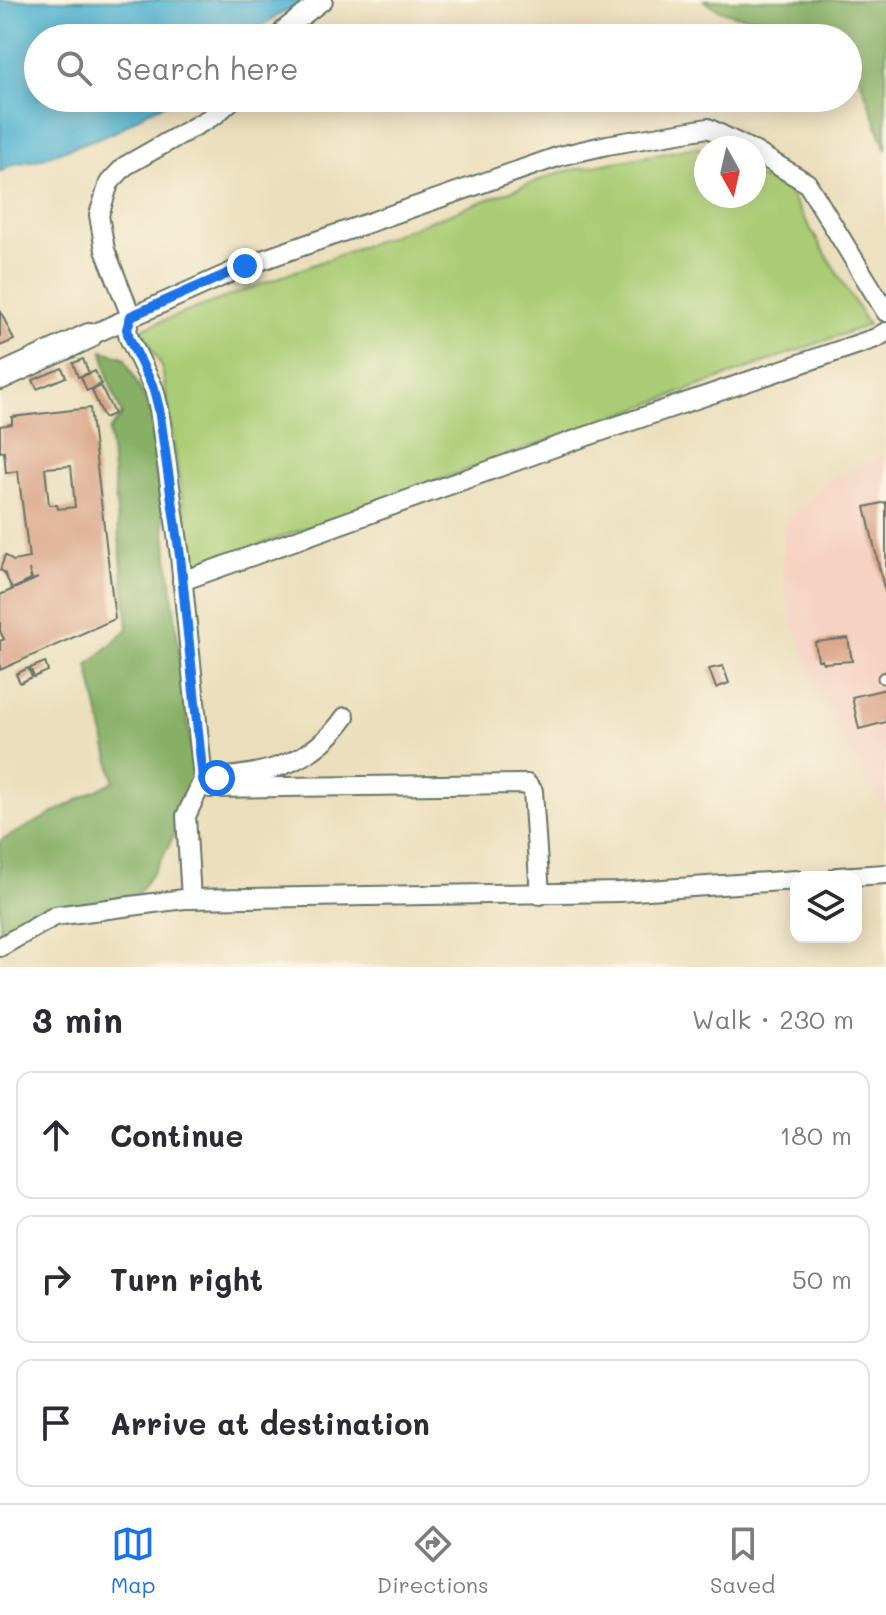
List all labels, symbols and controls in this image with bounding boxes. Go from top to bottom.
search box [24,24,862,112]
icon: search [52,46,96,90]
text: Search here [116,48,299,88]
north arrow [694,136,766,208]
route end [227,248,263,284]
route start [199,760,235,796]
map controls [790,871,862,943]
button: layers [790,871,862,943]
text: 3 min [32,997,123,1042]
text: Walk · 230 m [692,1002,854,1036]
icon: ahead [34,1113,78,1157]
text: Continue [110,1115,243,1155]
text: 180 m [780,1118,852,1152]
icon: right [34,1257,78,1301]
text: Turn right [110,1259,263,1299]
text: 50 m [792,1262,852,1296]
icon: arrive [34,1401,78,1445]
text: Arrive at destination [110,1403,430,1443]
tab: Map [111,1522,156,1599]
tab: Directions [377,1522,489,1599]
tab: Saved [710,1522,775,1599]

